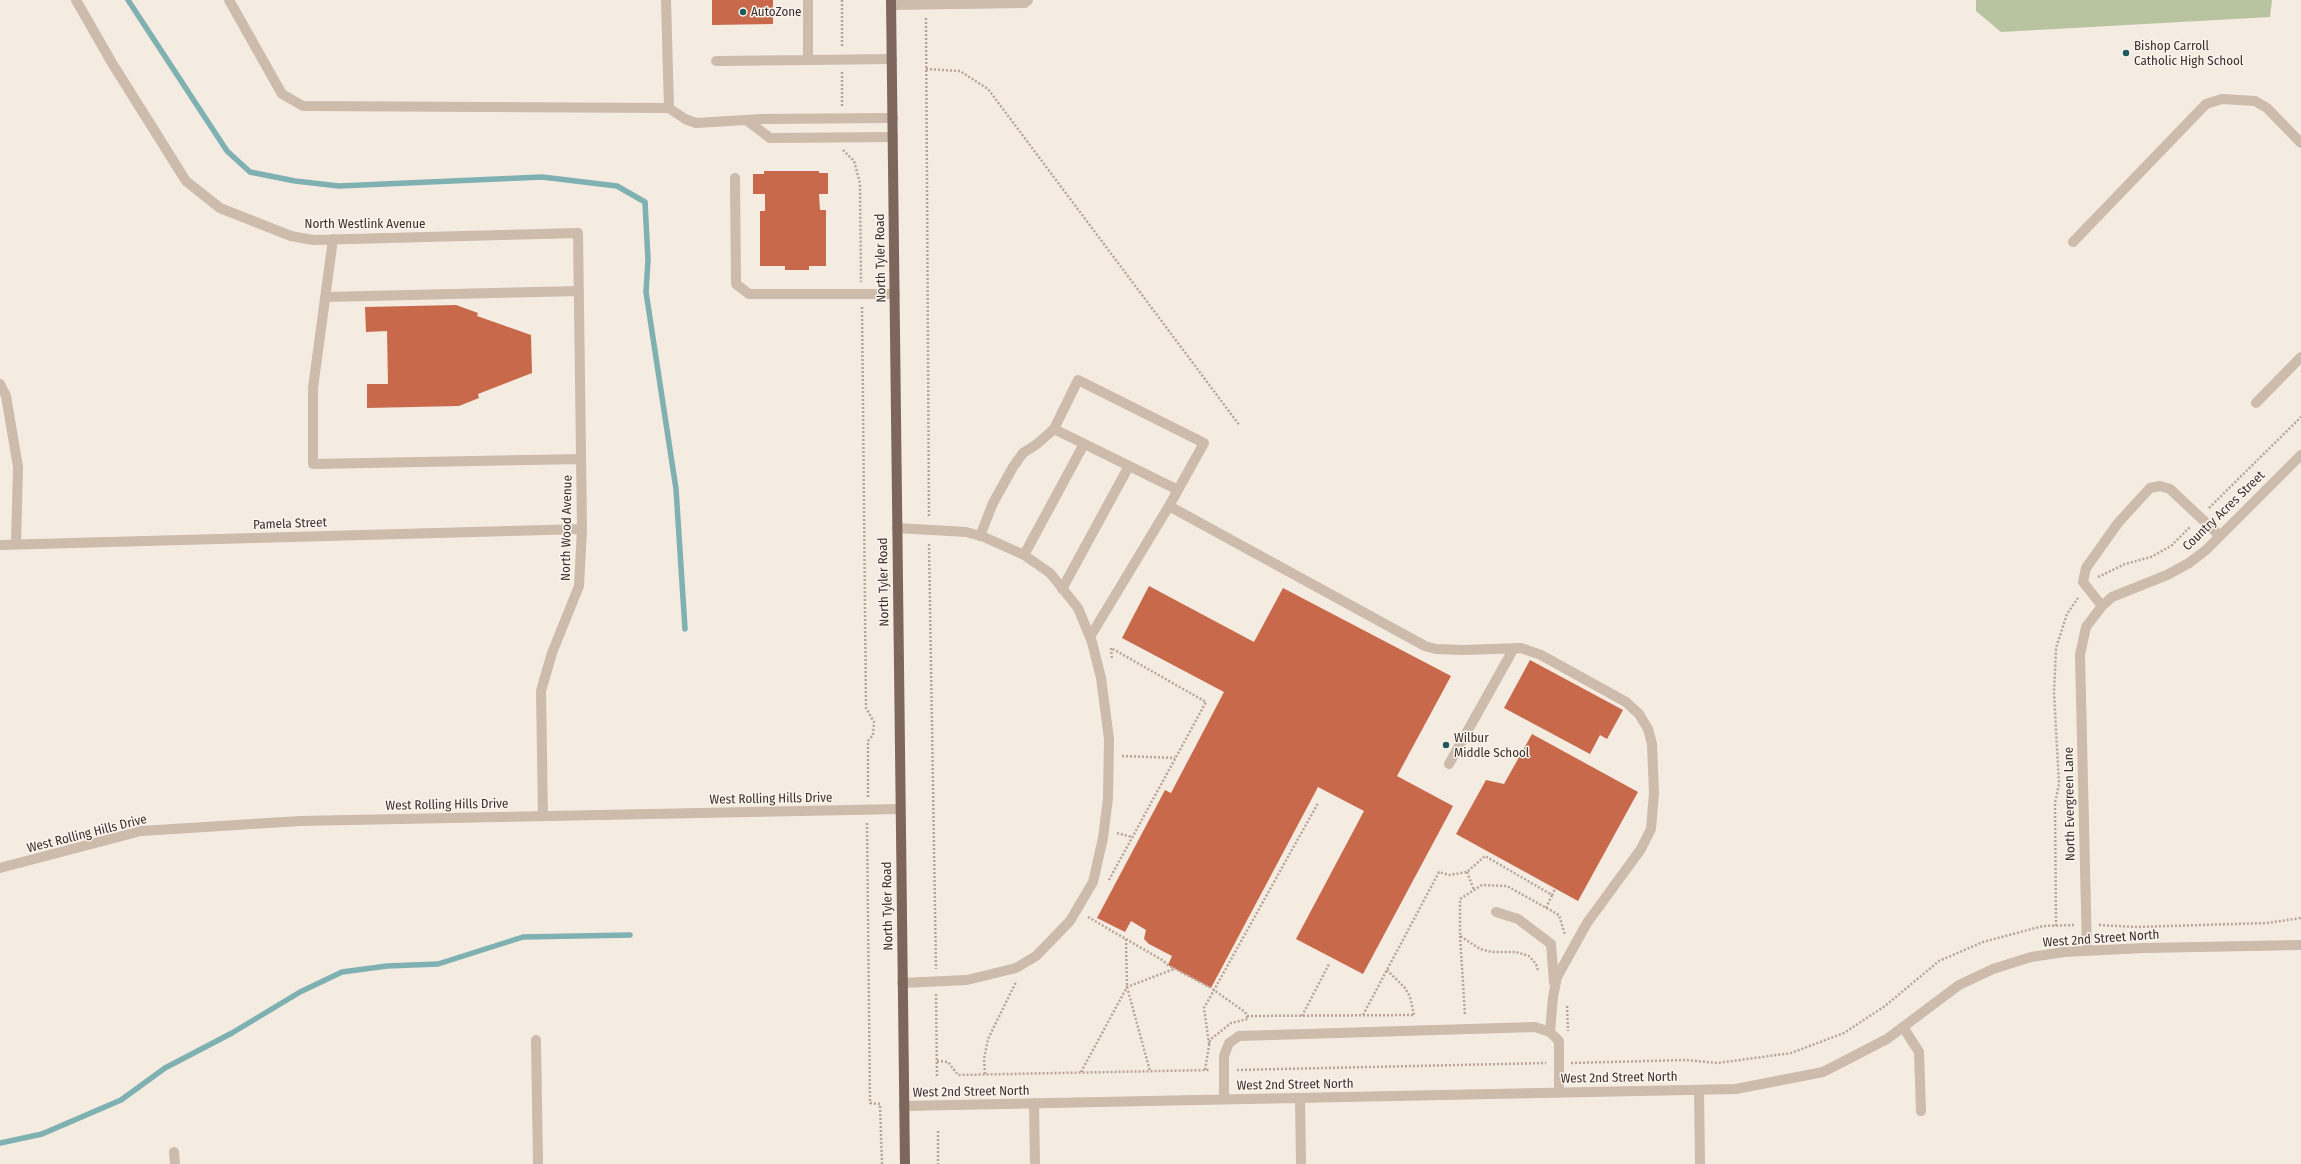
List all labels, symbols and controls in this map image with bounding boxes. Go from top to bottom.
place label: AutoZone [751,4,801,20]
marker: AutoZone [738,7,748,17]
place label: Bishop Carroll Catholic High School [2134,38,2243,69]
marker: Bishop Carroll Catholic High School [2121,48,2131,58]
street label: North Tyler Road [872,213,890,303]
street label: North Westlink Avenue [305,216,425,232]
street label: Country Acres Street [2180,468,2268,554]
street label: North Wood Avenue [558,475,576,581]
street label: Pamela Street [253,515,327,533]
street label: North Tyler Road [875,537,893,627]
place label: Wilbur Middle School [1454,730,1529,761]
marker: Wilbur Middle School [1441,740,1451,750]
street label: North Evergreen Lane [2061,747,2079,861]
street label: West Rolling Hills Drive [709,790,833,808]
street label: West Rolling Hills Drive [385,796,509,814]
street label: West Rolling Hills Drive [25,812,149,856]
street label: North Tyler Road [879,861,897,951]
street label: West 2nd Street North [2042,927,2160,951]
street label: West 2nd Street North [1560,1069,1678,1087]
street label: West 2nd Street North [1236,1076,1354,1094]
street label: West 2nd Street North [912,1083,1030,1101]

